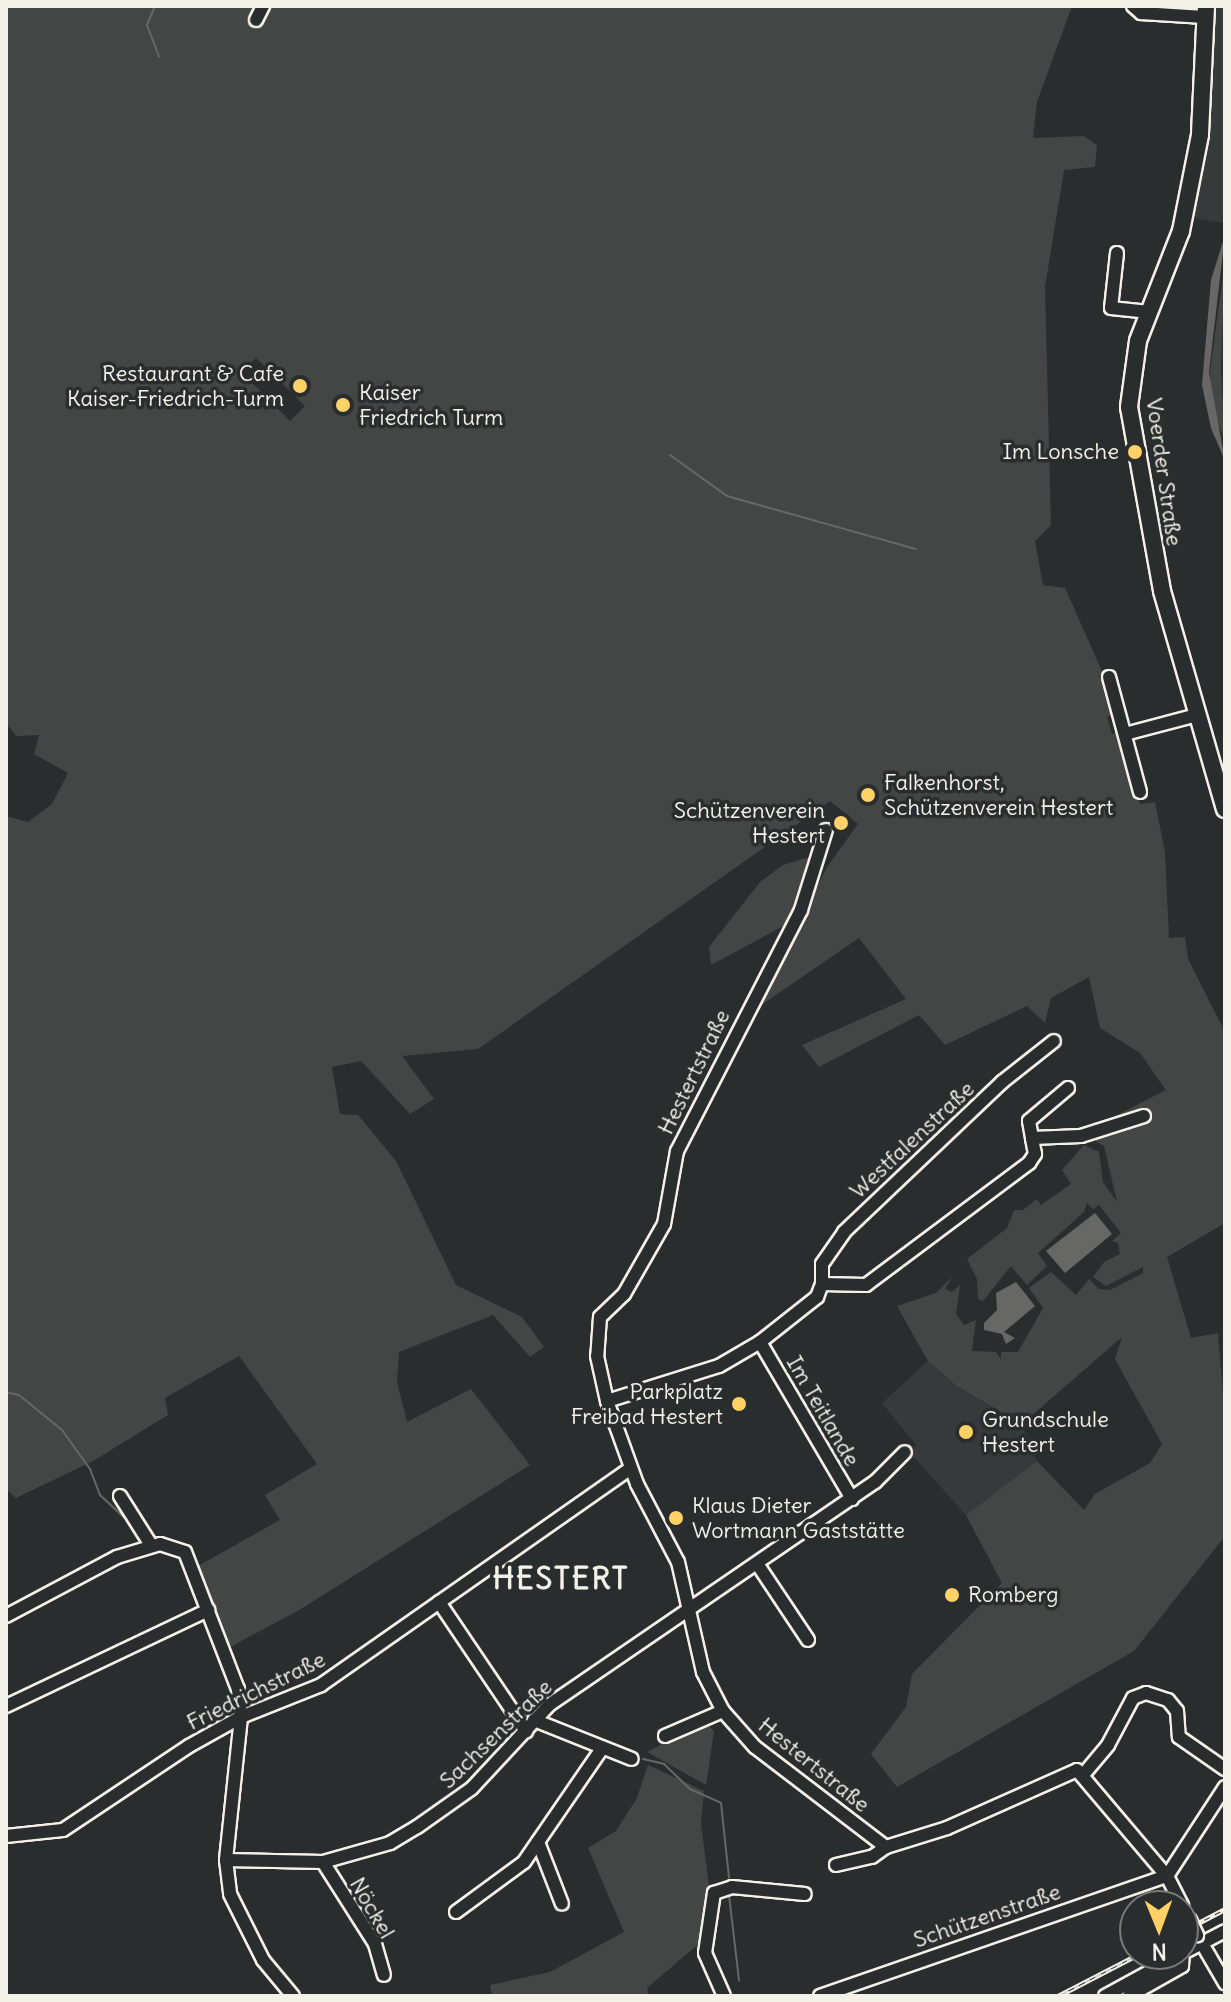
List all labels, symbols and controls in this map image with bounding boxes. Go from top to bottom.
place label: Restaurant & Cafe Kaiser-Friedrich-Turm [67,360,284,412]
marker: Restaurant & Cafe Kaiser-Friedrich-Turm [291,377,309,395]
place label: Kaiser Friedrich Turm [359,379,503,430]
marker: Kaiser Friedrich Turm [334,396,352,414]
street label: Voerder Straße [1141,396,1187,548]
place label: Im Lonsche [1002,439,1119,465]
marker: Im Lonsche [1126,443,1144,461]
place label: Falkenhorst, Schützenverein Hestert [884,769,1113,820]
marker: Falkenhorst, Schützenverein Hestert [859,786,877,804]
place label: Schützenverein Hestert [674,797,825,848]
marker: Schützenverein Hestert [832,814,850,832]
street label: Hestertstraße [652,1005,736,1139]
street label: Westfalenstraße [844,1076,980,1204]
street label: Im Teitlande [781,1351,865,1471]
place label: Parkplatz Freibad Hestert [571,1378,723,1430]
marker: Parkplatz Freibad Hestert [730,1395,748,1413]
place label: Grundschule Hestert [982,1406,1109,1458]
marker: Grundschule Hestert [957,1423,975,1441]
place label: Klaus Dieter Wortmann Gaststätte [692,1492,905,1544]
marker: Klaus Dieter Wortmann Gaststätte [667,1509,685,1527]
district label: HESTERT [492,1560,630,1596]
place label: Romberg [968,1582,1058,1608]
marker: Romberg [943,1586,961,1604]
street label: Friedrichstraße [183,1646,329,1736]
street label: Sachsenstraße [434,1674,558,1794]
street label: Hestertstraße [753,1712,875,1818]
street label: Nöckel [344,1873,400,1943]
street label: Schützenstraße [910,1879,1064,1953]
north arrow [1119,1890,1199,1970]
text: N [1152,1938,1167,1966]

